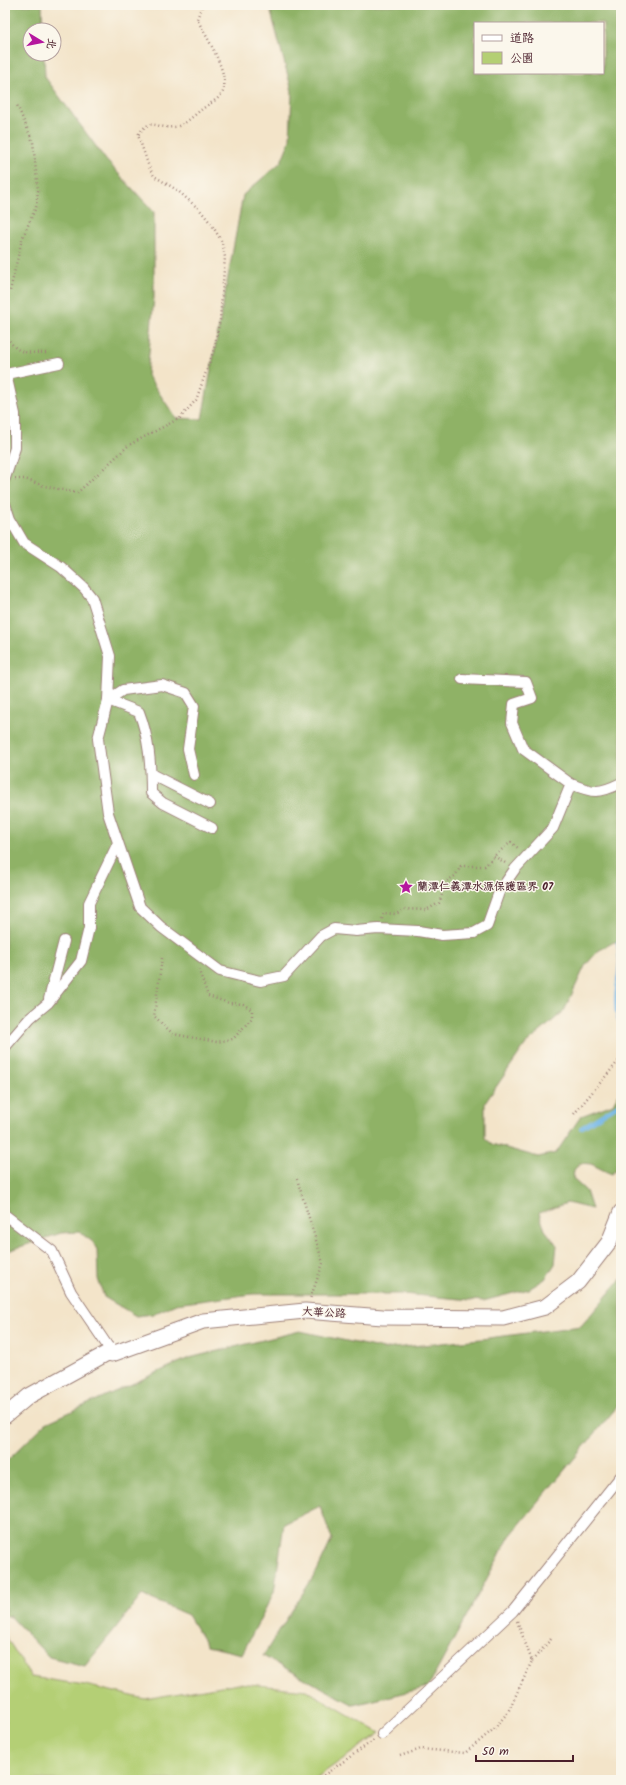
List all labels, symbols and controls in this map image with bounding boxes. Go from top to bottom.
north arrow [22,22,62,62]
legend [474,22,604,74]
text: 道路 [510,29,534,48]
text: 北 [41,37,61,51]
text: 公園 [510,49,534,68]
place label: 蘭潭仁義潭水源保護區界 07 [417,878,554,896]
place icon: 蘭潭仁義潭水源保護區界 07 [398,879,414,895]
street label: 大華公路 [302,1303,346,1323]
scale bar [476,1737,573,1763]
text: 50 m [482,1742,509,1761]

